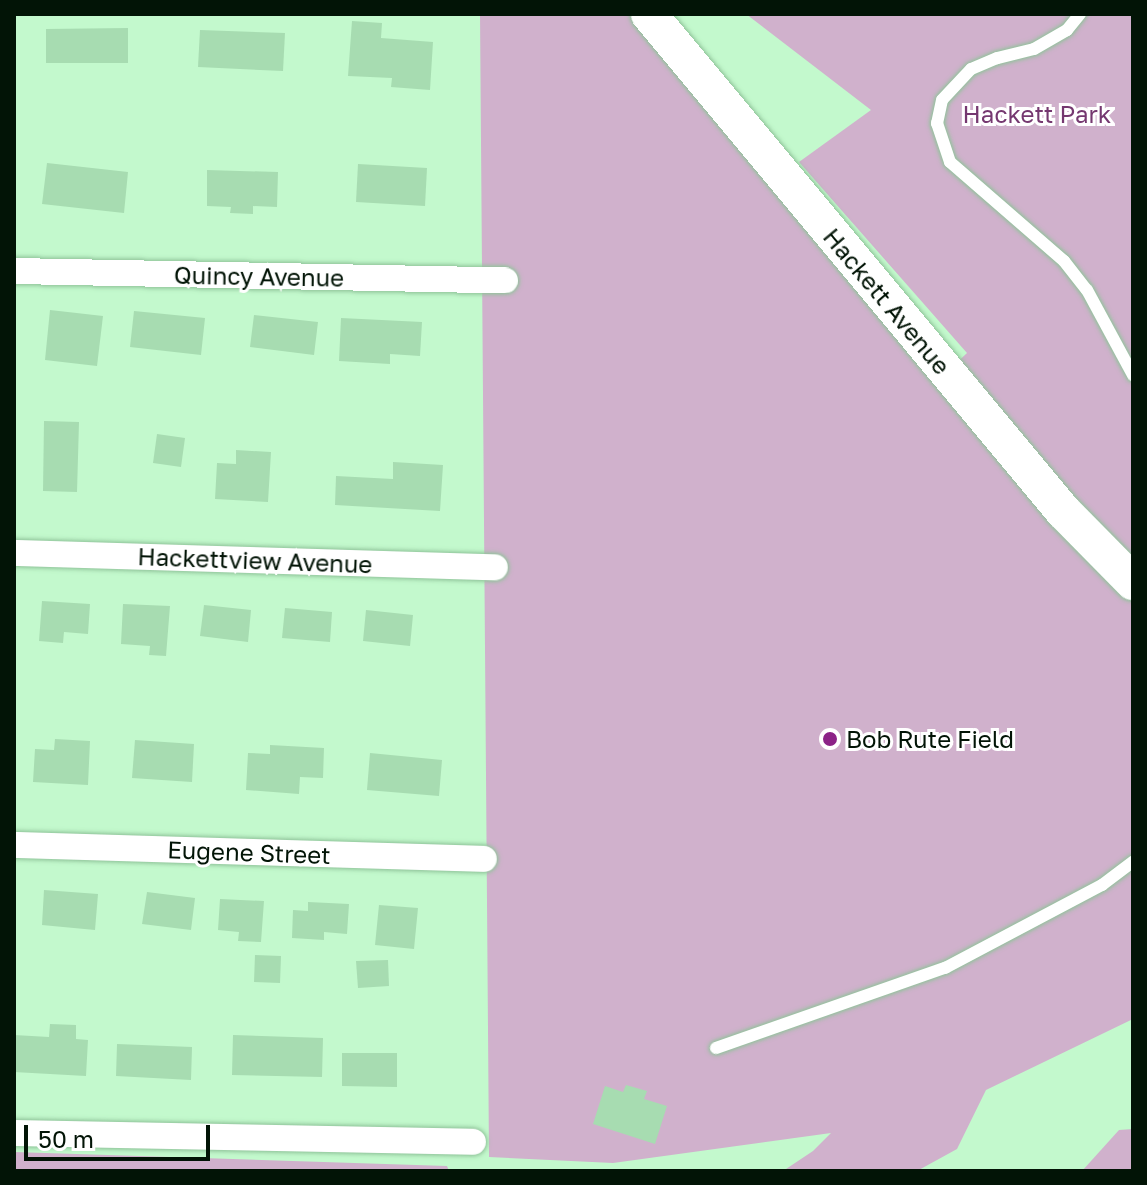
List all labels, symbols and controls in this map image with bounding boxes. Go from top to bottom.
park label: Hackett Park [963,100,1111,128]
street label: Hackett Avenue [818,222,956,380]
street label: Quincy Avenue [174,260,344,292]
street label: Hackettview Avenue [137,542,373,578]
place label: Bob Rute Field [846,725,1014,753]
marker: Bob Rute Field [821,730,839,748]
street label: Eugene Street [167,835,331,869]
scale bar [28,1109,214,1159]
text: 50 m [38,1124,94,1153]

